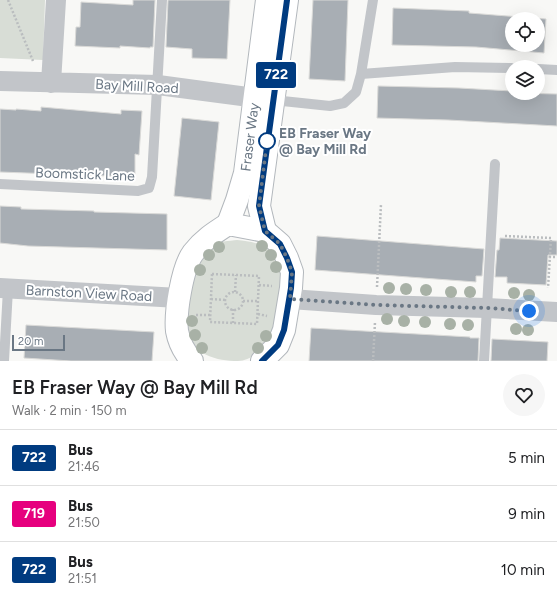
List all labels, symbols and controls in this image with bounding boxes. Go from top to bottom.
map controls [505,12,545,100]
button: locate [505,12,545,52]
button: layers [505,60,545,100]
line badge: 722 [253,62,299,88]
text: 722 [264,66,288,83]
street label: Bay Mill Road [95,76,179,97]
street label: Fraser Way [237,101,263,172]
place label: EB Fraser Way @ Bay Mill Rd [279,125,372,158]
marker: EB Fraser Way @ Bay Mill Rd [258,132,276,150]
street label: Boomstick Lane [35,164,135,185]
street label: Barnston View Road [25,282,153,305]
your location [519,301,539,321]
scale bar [12,333,65,352]
text: 20 m [18,335,43,348]
button: heart [503,374,545,416]
text: EB Fraser Way @ Bay Mill Rd [12,376,258,399]
text: Walk · 2 min · 150 m [12,403,126,418]
text: Bus [68,441,93,459]
text: 722 [22,449,46,466]
text: 5 min [508,449,545,467]
text: 21:46 [68,459,99,474]
text: Bus [68,497,93,515]
text: 719 [23,505,45,522]
text: 9 min [508,505,545,523]
text: 21:50 [68,515,100,530]
text: Bus [68,553,93,571]
text: 722 [22,561,46,578]
text: 10 min [501,561,545,579]
text: 21:51 [68,571,97,586]

